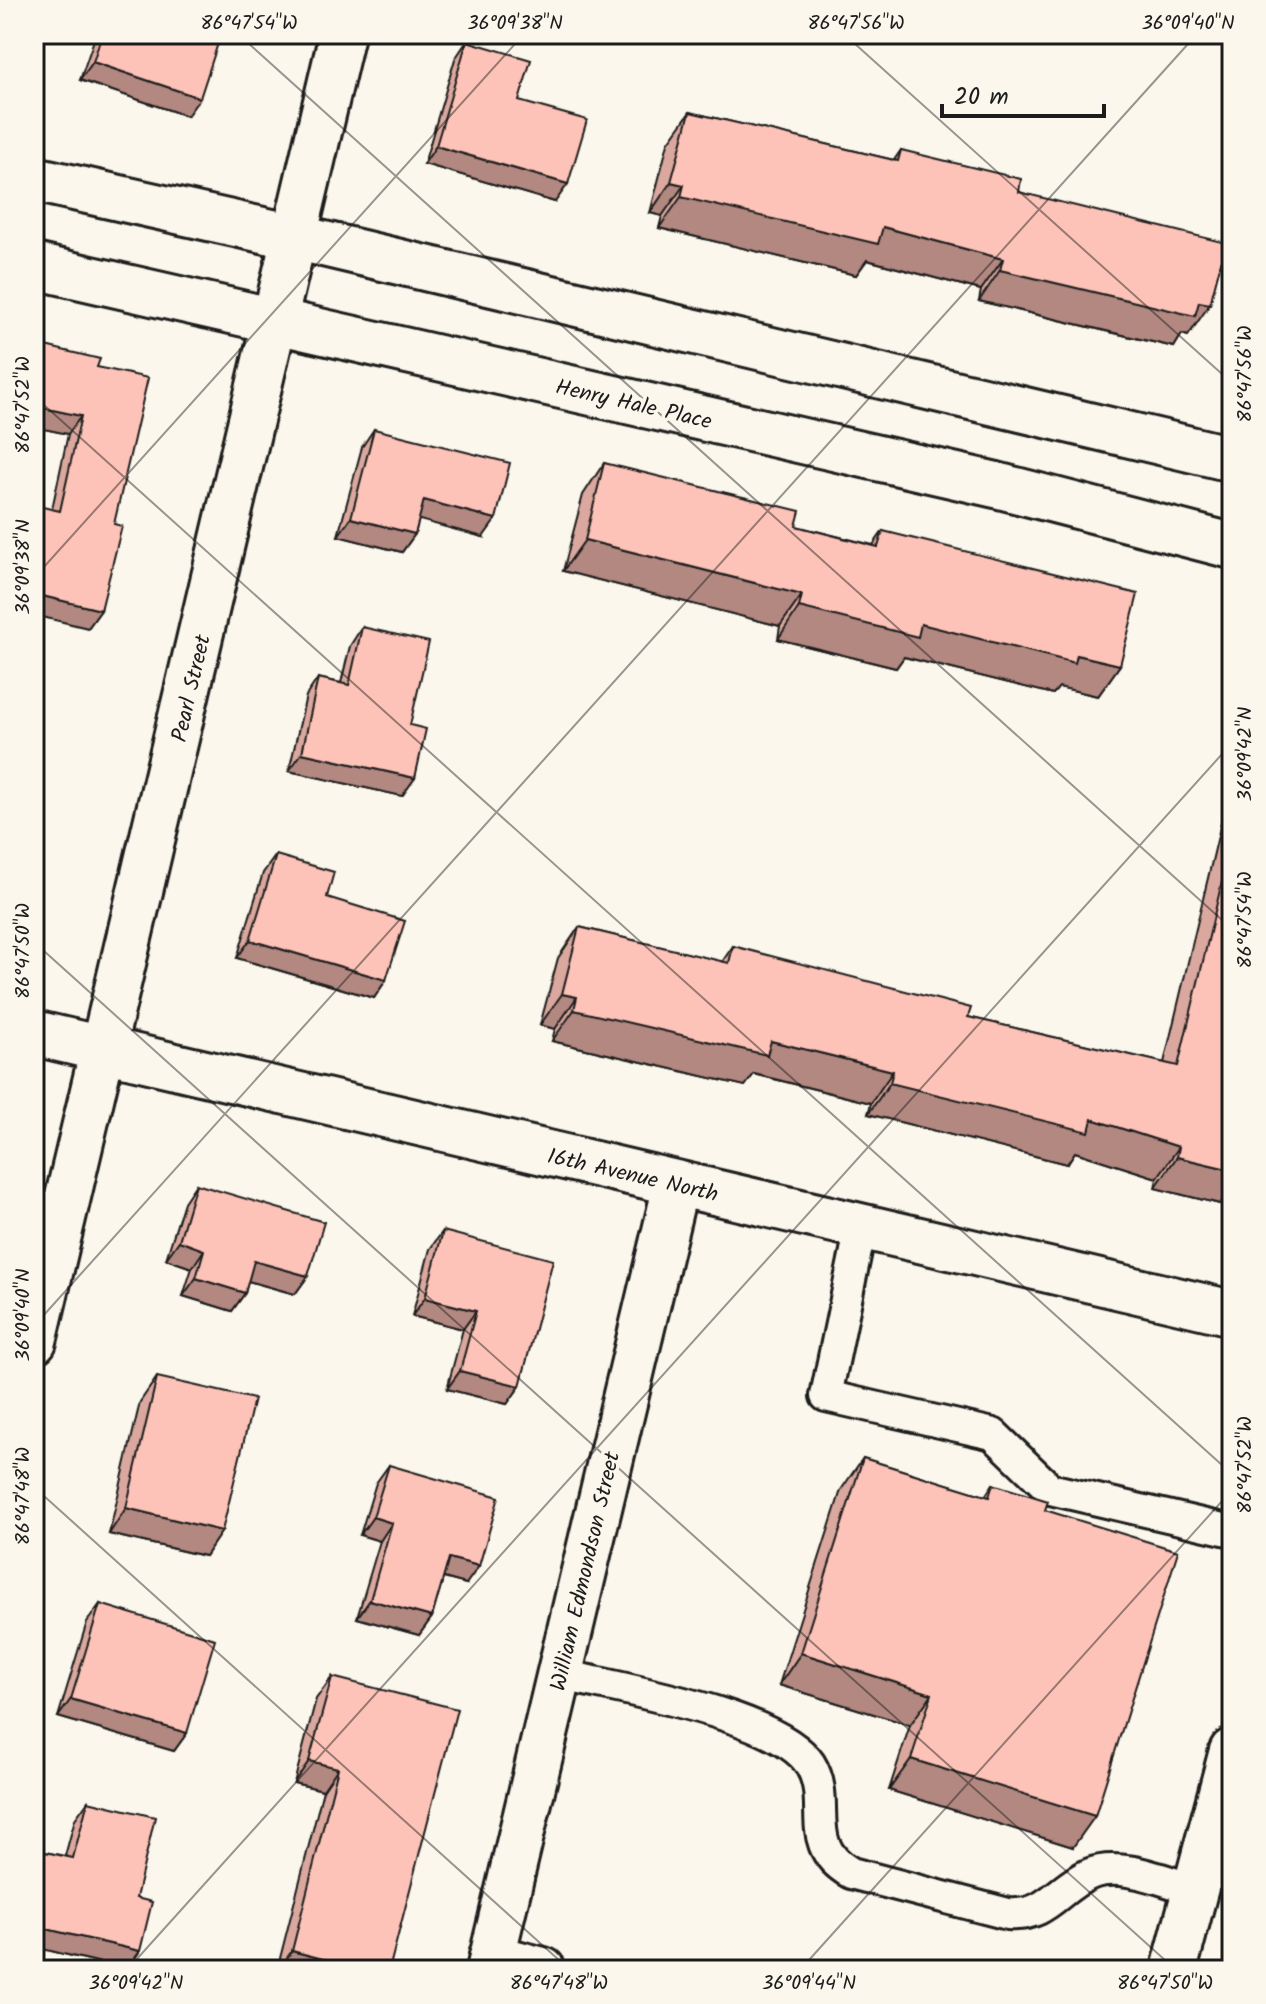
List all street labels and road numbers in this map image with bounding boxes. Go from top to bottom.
street label: Henry Hale Place [552,370,715,440]
street label: Pearl Street [163,631,222,746]
street label: 16th Avenue North [544,1140,721,1213]
street label: William Edmondson Street [542,1448,631,1695]

